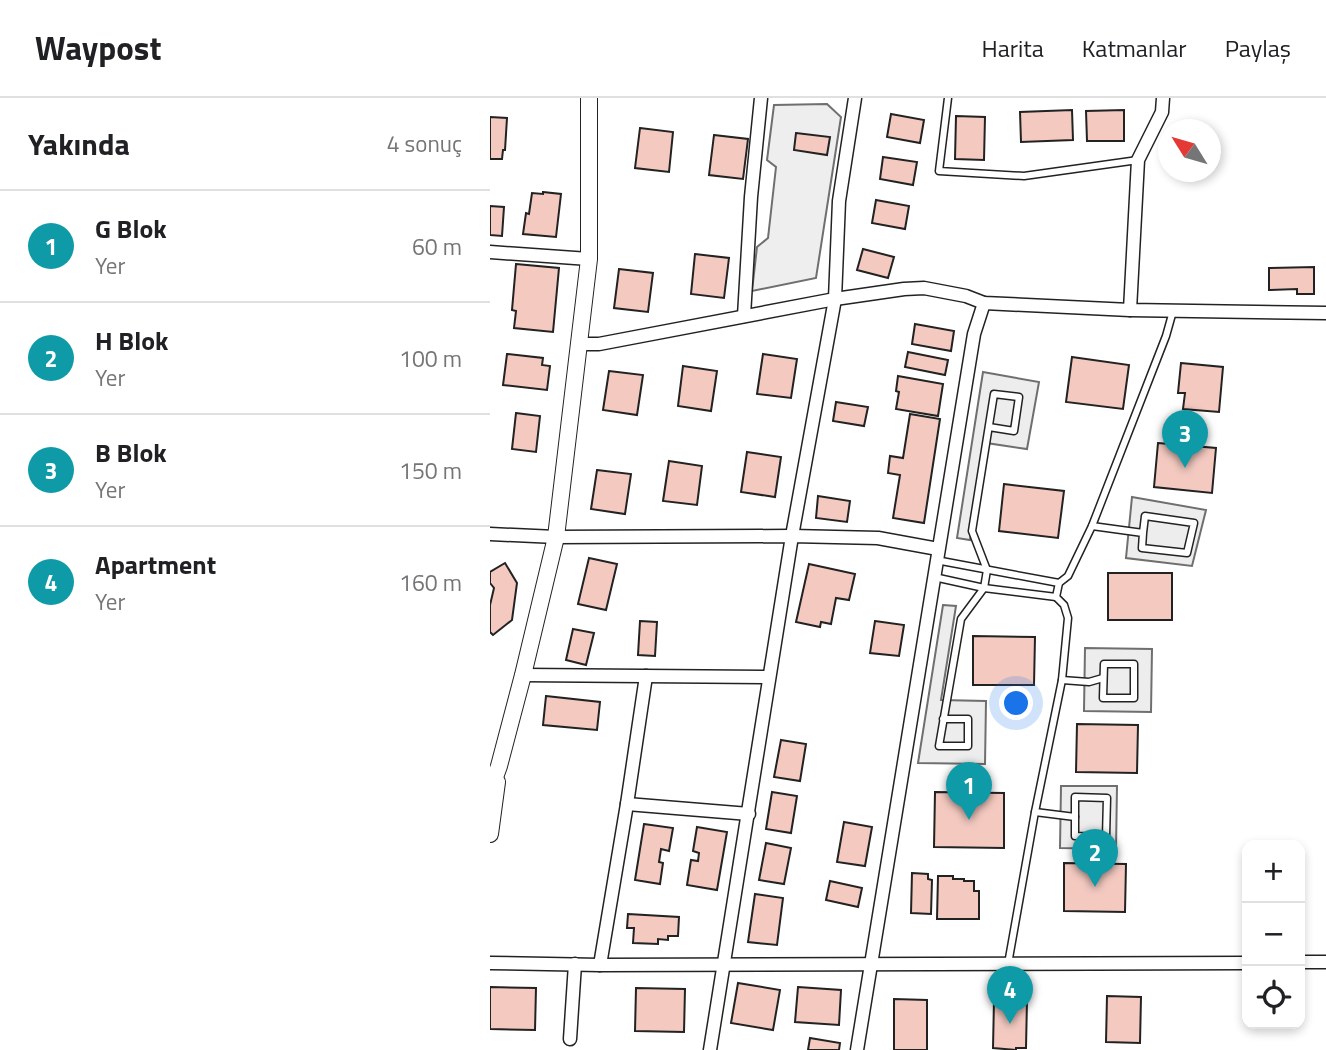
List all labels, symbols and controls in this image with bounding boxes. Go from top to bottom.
text: Waypost [35,23,161,73]
text: Harita [981,30,1044,66]
text: Katmanlar [1082,30,1187,66]
text: Paylaş [1225,30,1291,66]
north arrow [1158,119,1221,182]
text: Yakında [28,121,130,167]
text: 4 sonuç [387,126,462,161]
text: G Blok [95,209,167,248]
text: 1 [45,229,57,264]
text: 60 m [412,229,462,264]
text: Yer [95,248,125,283]
text: H Blok [95,321,168,360]
text: 2 [45,341,57,376]
text: 100 m [399,341,462,376]
text: Yer [95,360,125,395]
pin: 3 [1162,410,1208,468]
text: B Blok [95,433,167,472]
text: 3 [45,453,57,488]
text: 150 m [399,453,462,488]
text: Yer [95,472,125,507]
text: Apartment [95,545,216,584]
text: 4 [45,565,57,600]
text: 160 m [399,565,462,600]
text: Yer [95,584,125,619]
your location [999,686,1033,720]
pin: 1 [946,762,992,820]
pin: 2 [1072,829,1118,887]
map controls [1242,840,1305,1029]
button: + [1242,840,1305,903]
button: − [1242,903,1305,966]
pin: 4 [987,966,1033,1024]
button: locate [1242,966,1305,1029]

